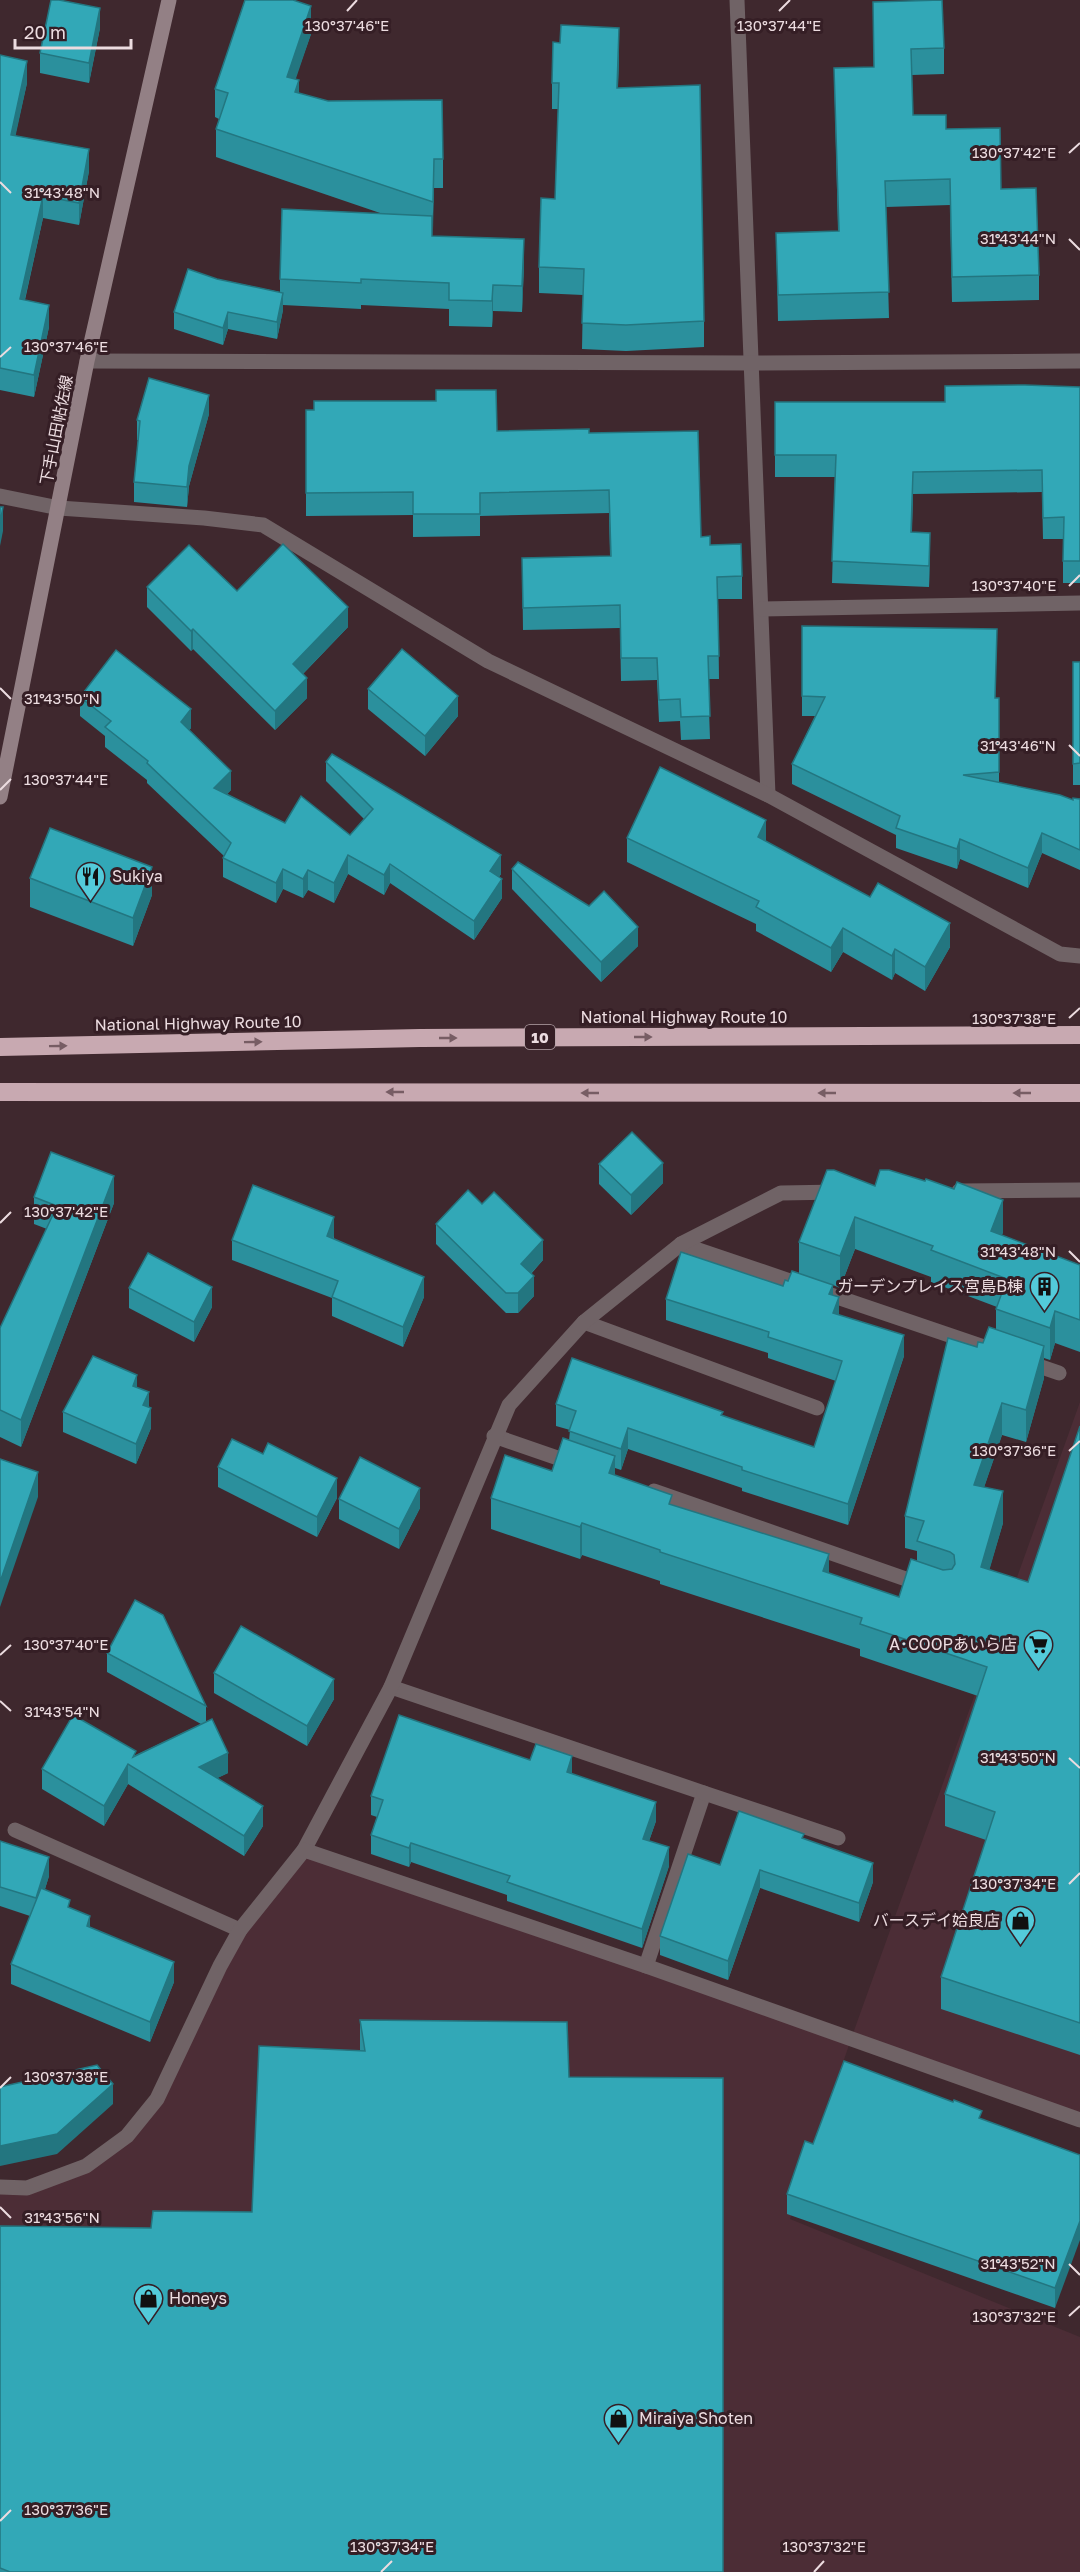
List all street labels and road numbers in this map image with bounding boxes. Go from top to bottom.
street label: 下手山田帖佐線 [35,373,77,487]
street label: National Highway Route 10 [581,1007,787,1027]
street label: National Highway Route 10 [94,1011,302,1035]
road number: 10 [525,1025,555,1049]

